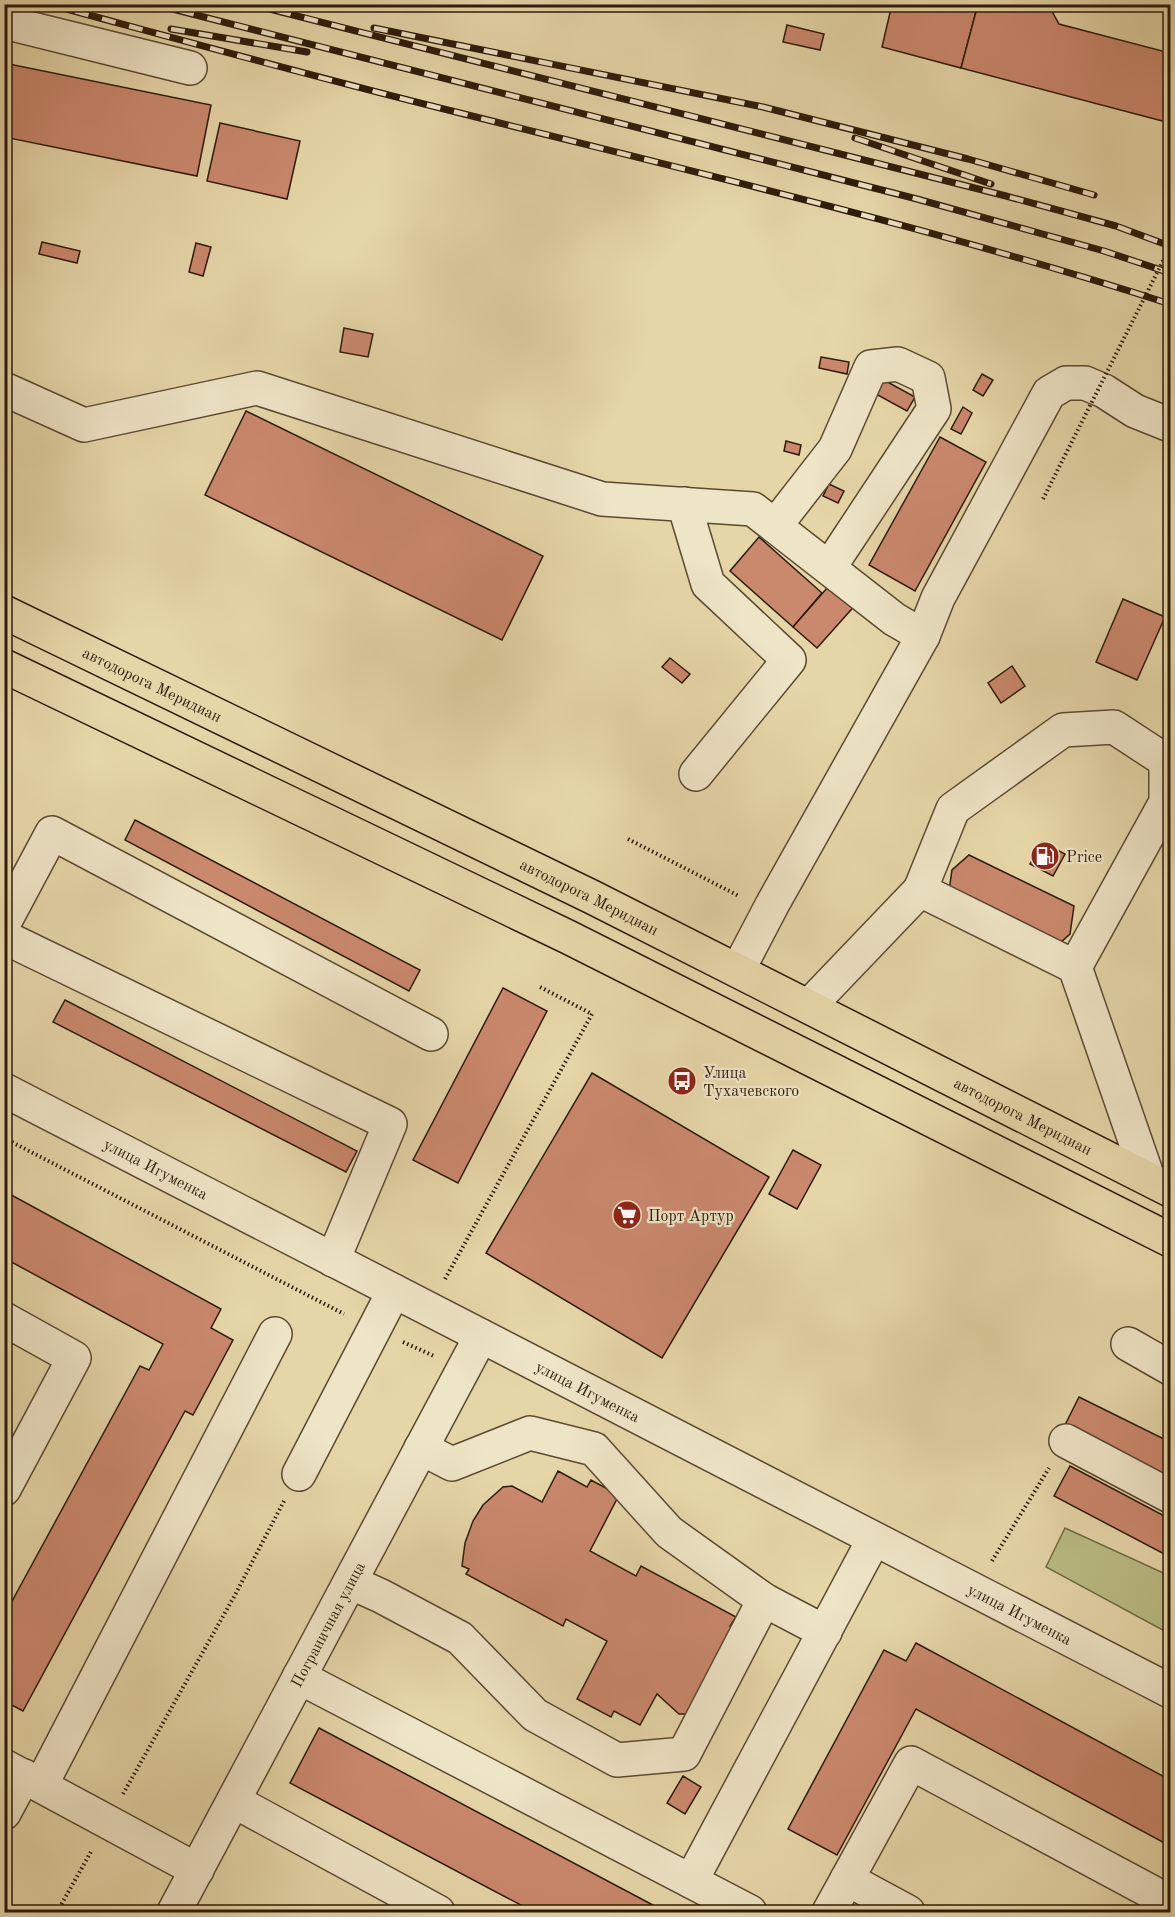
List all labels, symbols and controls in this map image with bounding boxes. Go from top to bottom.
street label: автодорога Меридиан [80,645,224,726]
fuel station icon: Price [1029,840,1061,872]
place label: Price [1066,850,1102,866]
street label: автодорога Меридиан [517,857,661,939]
bus stop icon: Улица Тухачевского [666,1065,698,1097]
place label: Улица Тухачевского [703,1066,799,1100]
street label: автодорога Меридиан [951,1076,1094,1159]
street label: улица Игуменка [100,1137,210,1204]
supermarket icon: Порт Артур [611,1199,643,1231]
place label: Порт Артур [648,1209,734,1225]
street label: улица Игуменка [532,1359,642,1426]
street label: Пограничная улица [289,1560,369,1691]
street label: улица Игуменка [964,1582,1074,1649]

